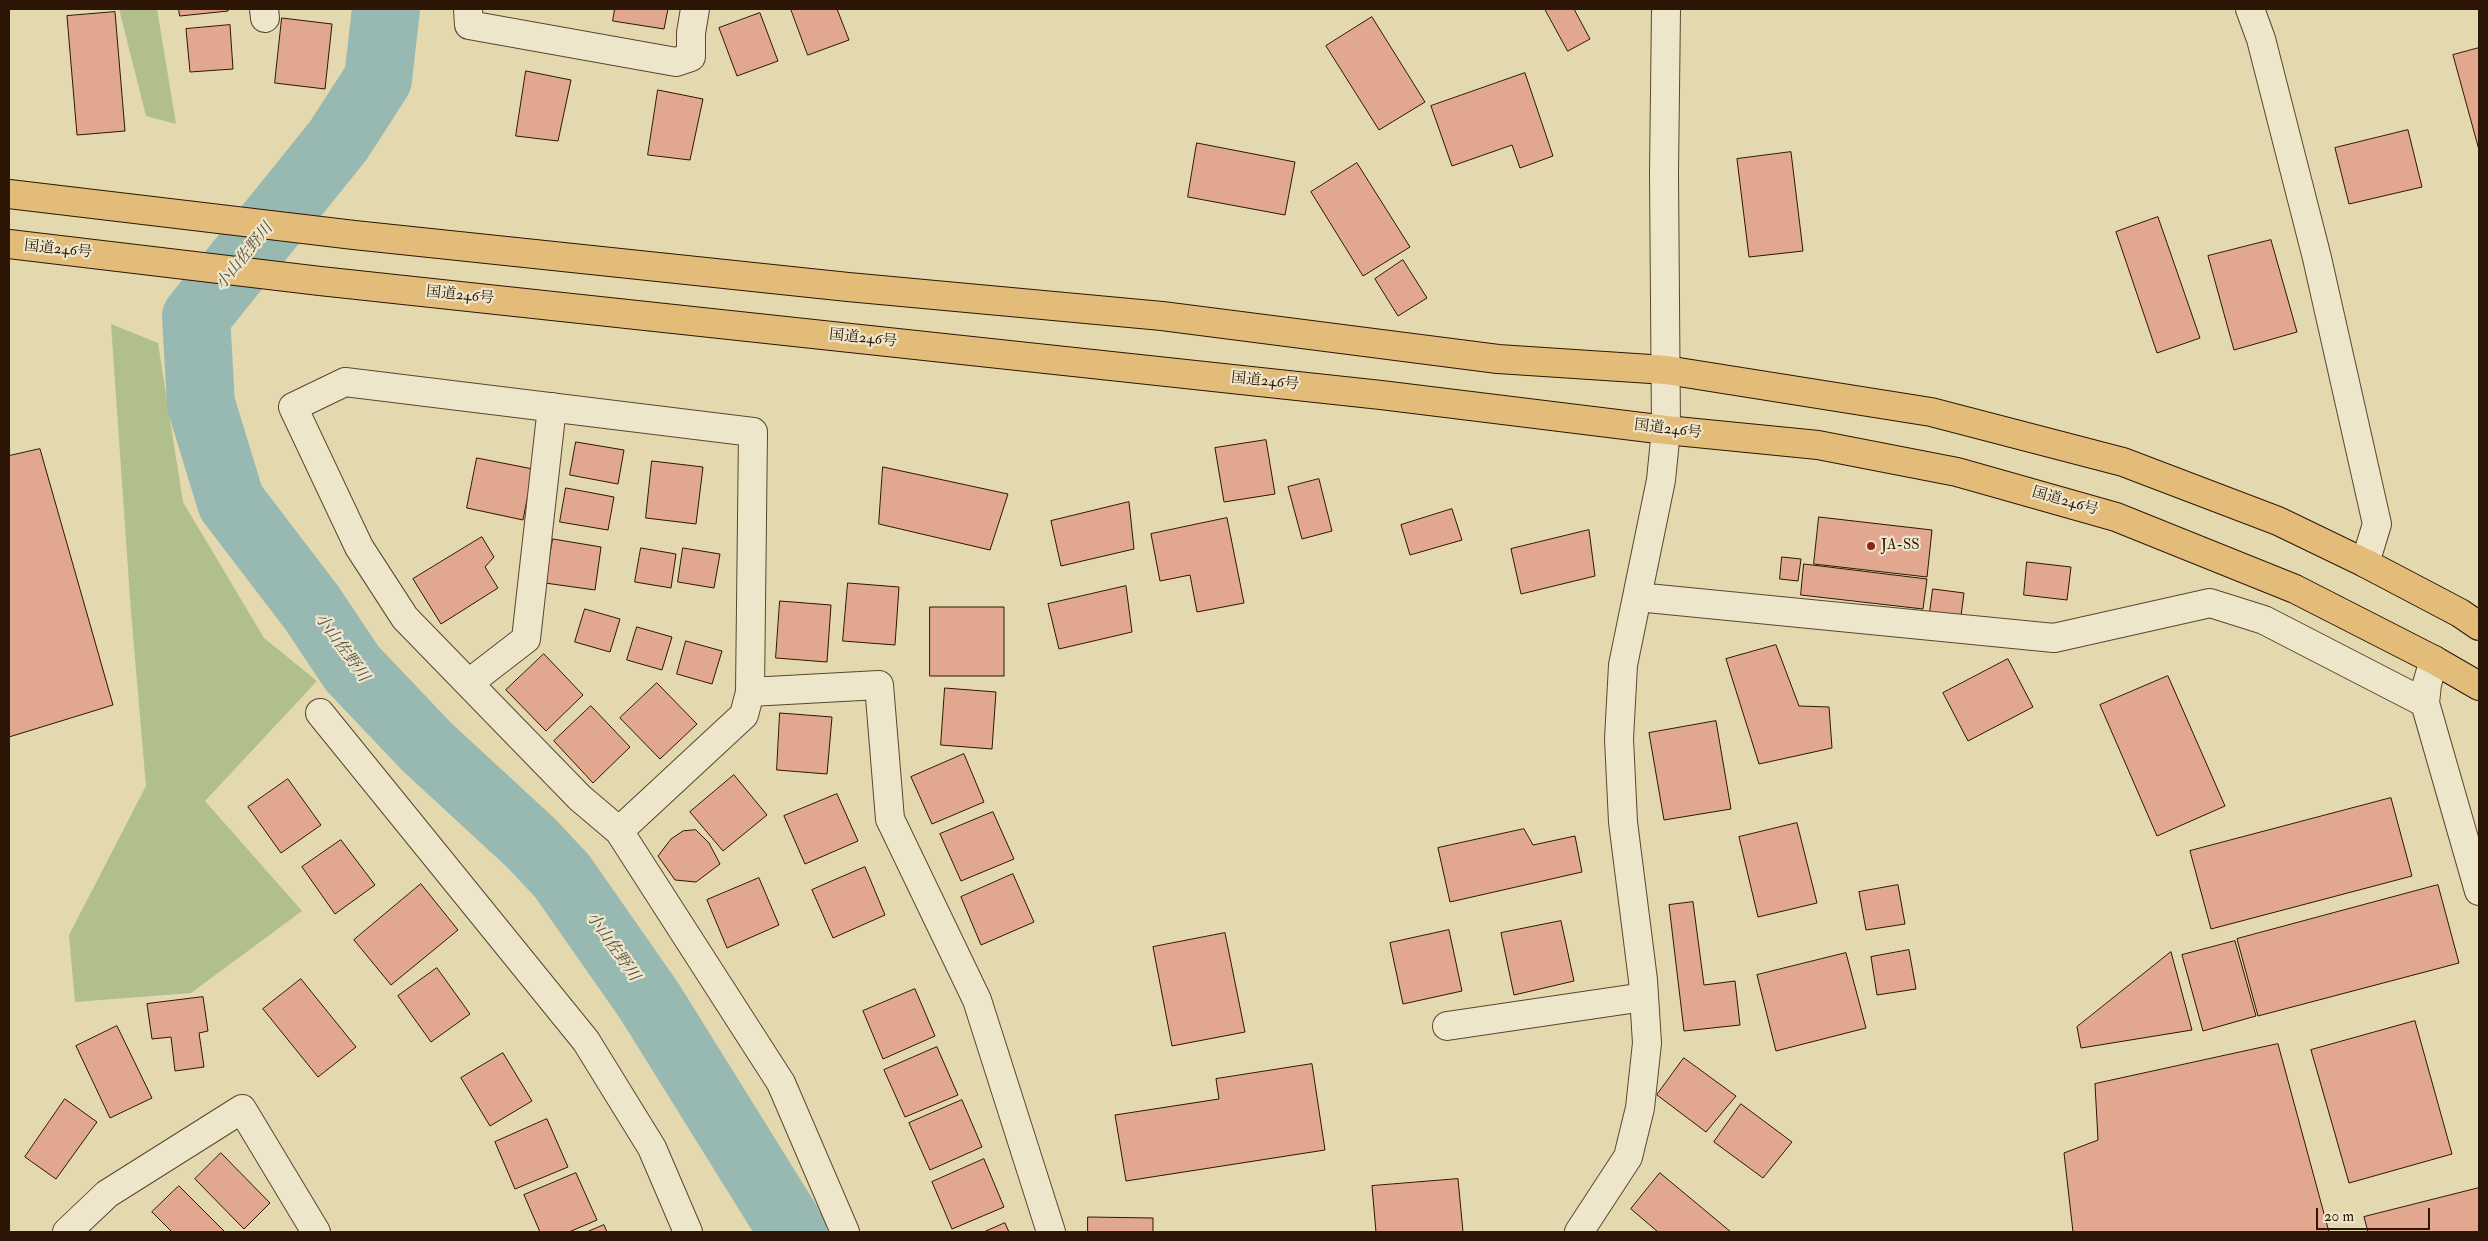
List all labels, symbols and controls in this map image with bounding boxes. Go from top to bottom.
water label: 小山佐野川 [212,220,278,294]
street label: 国道246号 [23,237,93,263]
street label: 国道246号 [425,283,495,309]
street label: 国道246号 [828,326,898,352]
street label: 国道246号 [1230,369,1300,395]
street label: 国道246号 [1633,417,1703,443]
street label: 国道246号 [2030,484,2100,520]
place label: JA-SS [1881,537,1920,555]
marker: JA-SS [1865,540,1877,552]
water label: 小山佐野川 [310,610,372,686]
water label: 小山佐野川 [581,909,643,985]
scale bar [2318,1198,2432,1230]
text: 20 m [2324,1207,2354,1226]

